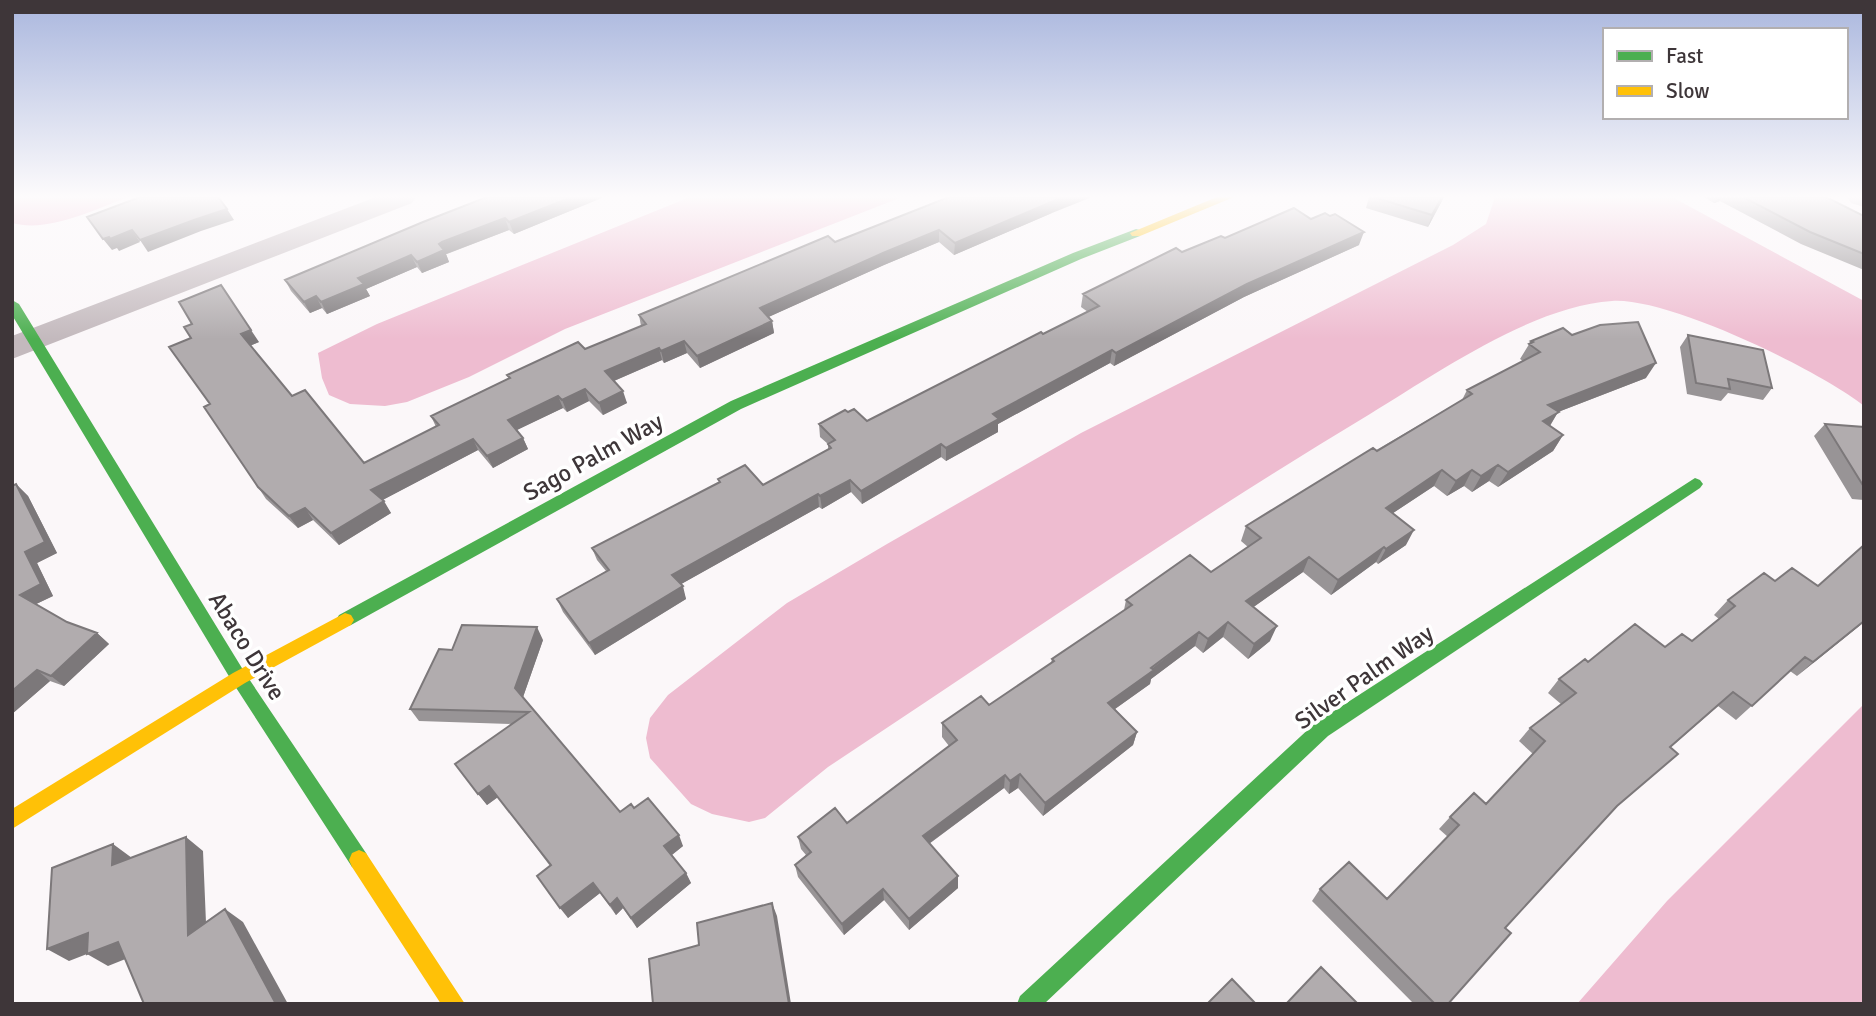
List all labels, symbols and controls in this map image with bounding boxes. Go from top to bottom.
legend [1603,28,1848,119]
text: Fast [1666,43,1703,69]
text: Slow [1666,78,1710,104]
street label: Sago Palm Way [518,406,668,508]
street label: Abaco Drive [202,586,292,706]
street label: Silver Palm Way [1289,618,1439,736]

